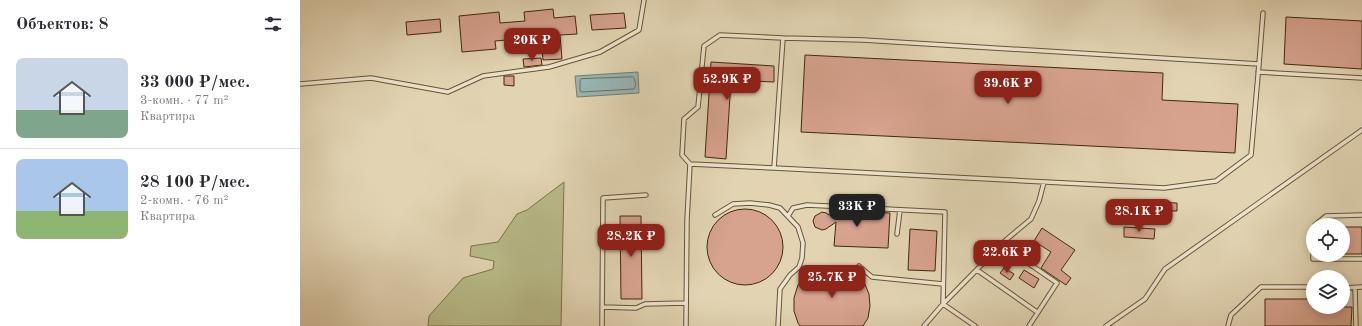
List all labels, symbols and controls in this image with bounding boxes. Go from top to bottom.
icon: filters [262,13,284,35]
text: Объектов: 8 [16,16,108,33]
pin: 20K ₽ [504,28,560,62]
text: 20K ₽ [513,34,551,47]
pin: 52.9K ₽ [690,67,764,101]
pin: 39.6K ₽ [971,71,1045,105]
text: 52.9K ₽ [702,73,752,86]
icon: home [48,74,96,122]
text: 33 000 ₽/мес. [140,74,250,91]
text: 39.6K ₽ [983,77,1033,90]
text: 3-комн. · 77 m² [140,94,228,107]
text: Квартира [140,110,195,123]
text: 28 100 ₽/мес. [140,174,250,191]
icon: home [48,175,96,223]
text: 2-комн. · 76 m² [140,194,228,207]
pin: 33K ₽ [829,194,885,228]
pin: 28.1K ₽ [1102,199,1176,233]
text: 33K ₽ [838,200,876,213]
text: 28.1K ₽ [1114,205,1164,218]
text: Квартира [140,210,195,223]
map controls [1306,218,1350,314]
button: locate [1306,218,1350,262]
pin: 28.2K ₽ [594,224,668,258]
text: 28.2K ₽ [606,230,656,243]
pin: 22.6K ₽ [970,240,1044,274]
text: 22.6K ₽ [982,246,1032,259]
pin: 25.7K ₽ [795,265,869,299]
button: layers [1306,270,1350,314]
text: 25.7K ₽ [807,271,857,284]

